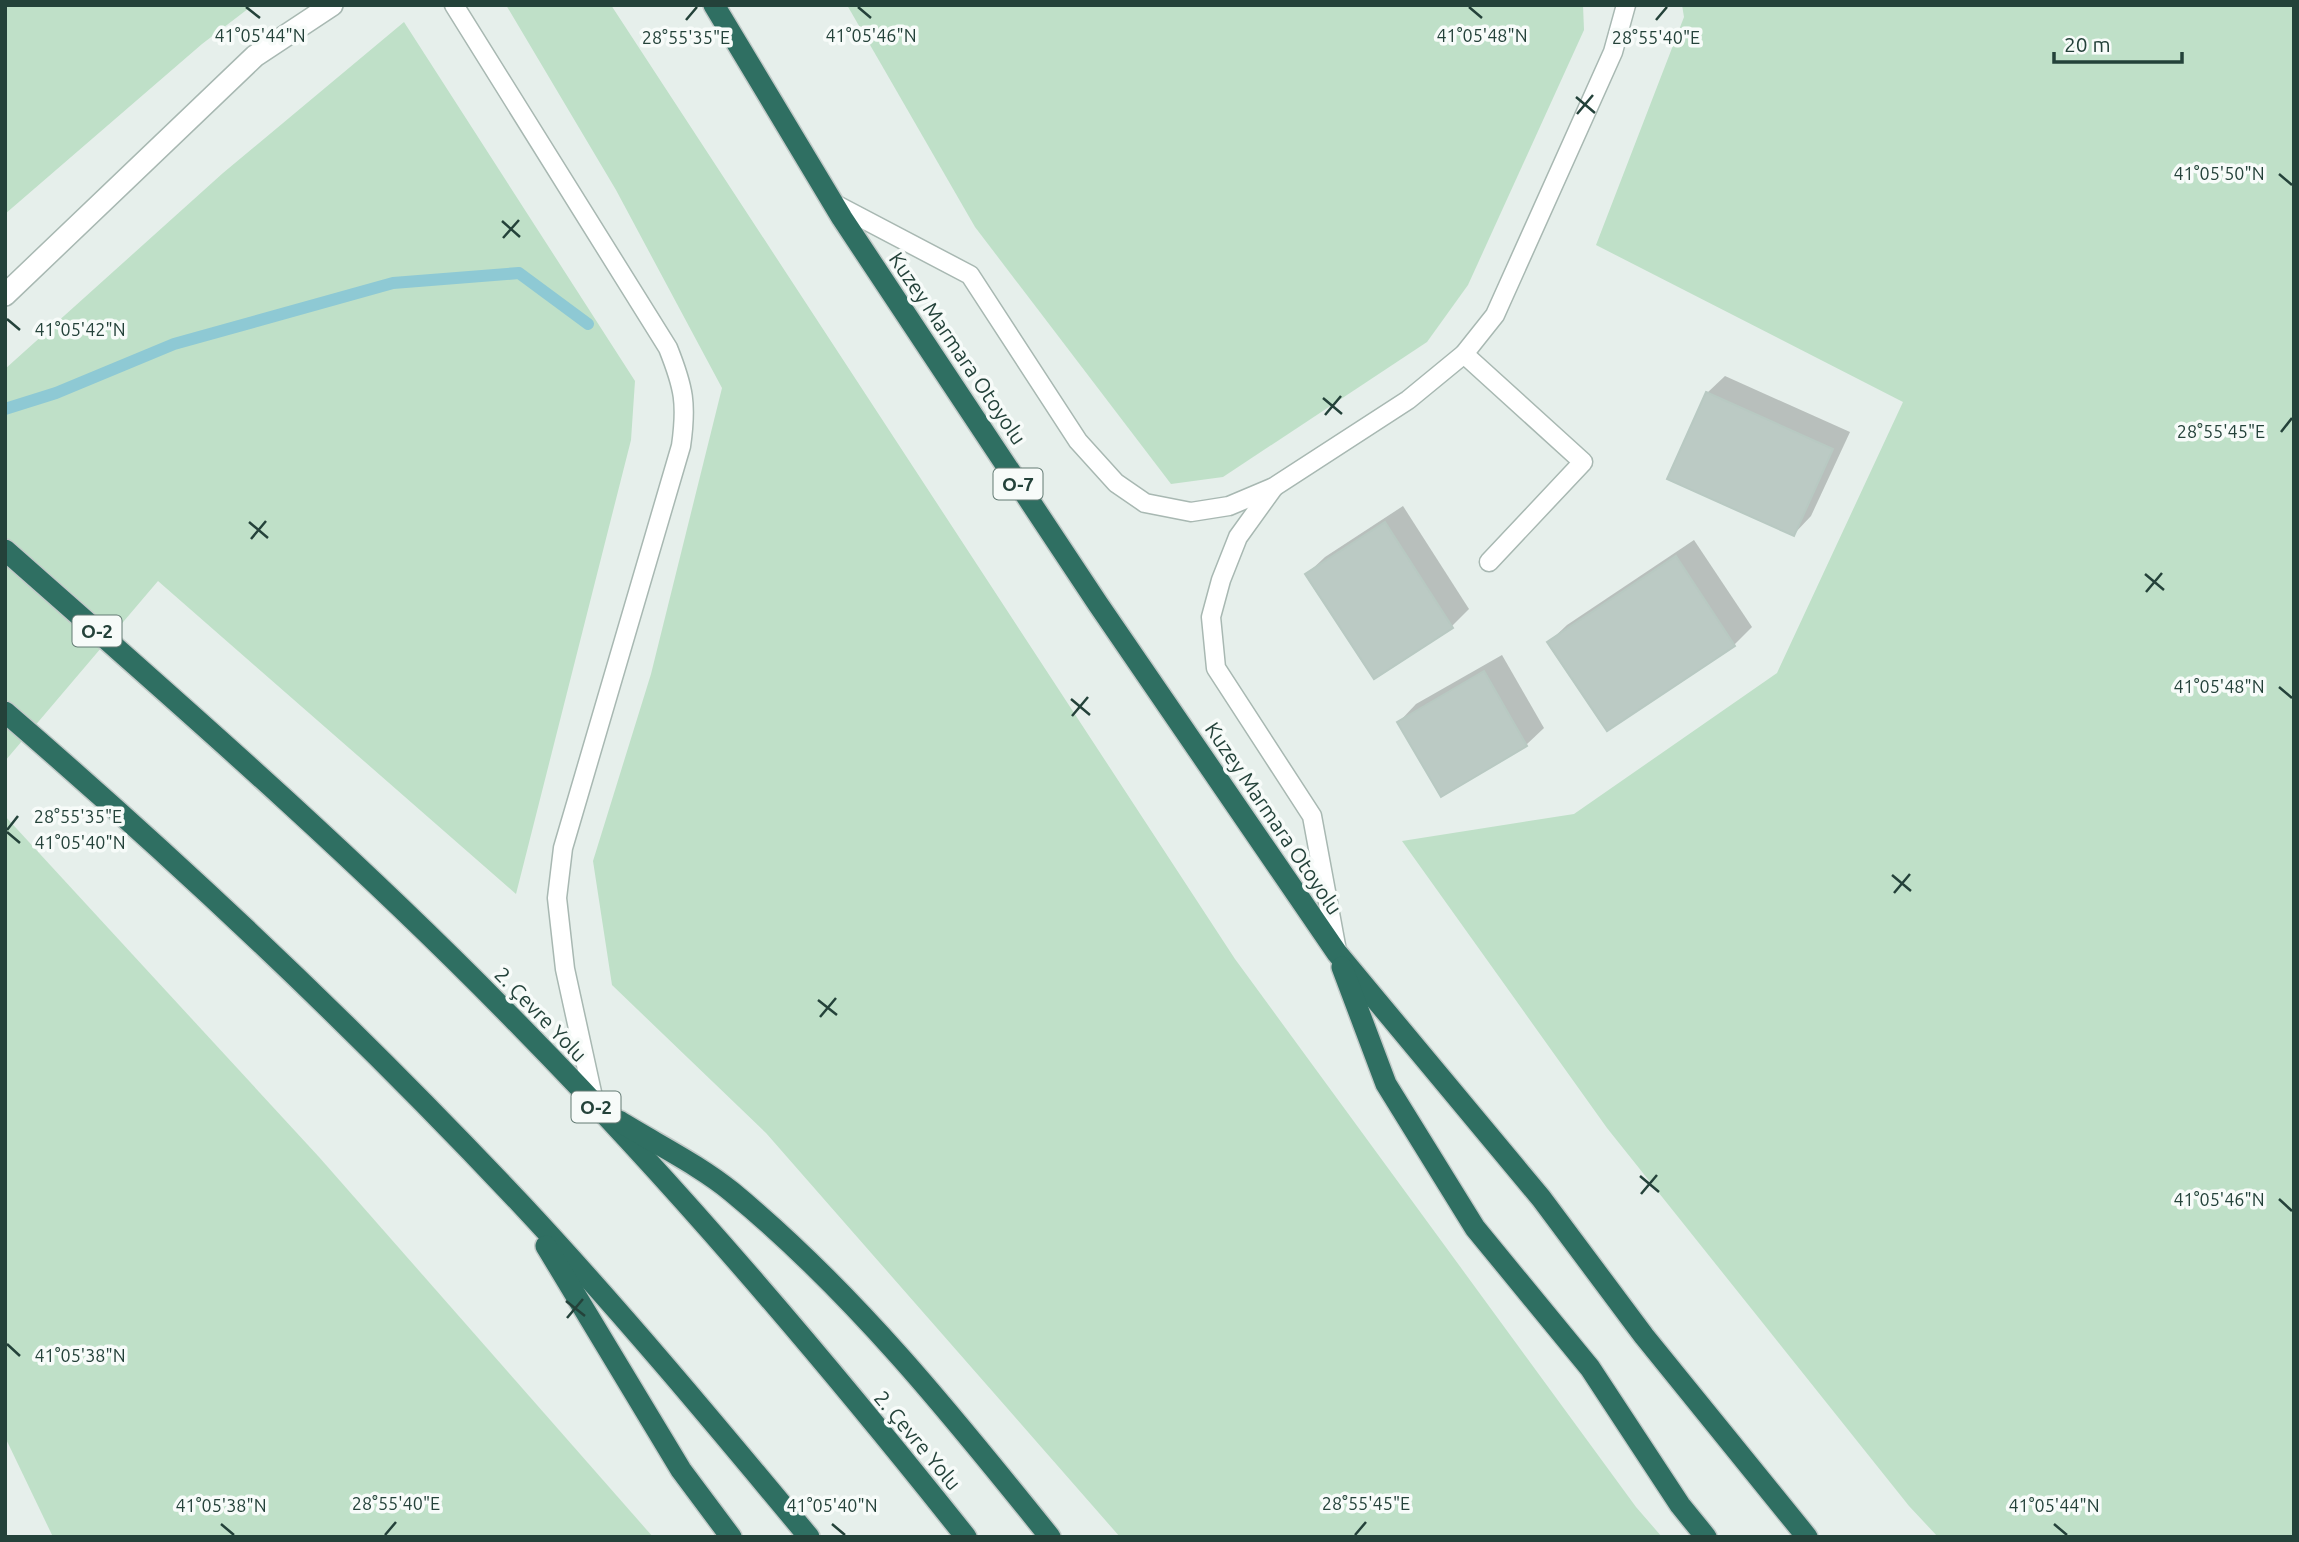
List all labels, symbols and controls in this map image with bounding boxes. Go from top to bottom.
scale bar [2054,21,2182,65]
text: 41°05'44"N [214,25,306,45]
text: 41°05'46"N [825,25,917,45]
text: 41°05'48"N [1436,25,1528,45]
text: 28°55'35"E [642,27,730,47]
text: 28°55'40"E [1612,27,1700,47]
text: 20 m [2064,32,2111,56]
text: 41°05'50"N [2173,163,2265,183]
street label: Kuzey Marmara Otoyolu [885,247,1031,449]
text: 41°05'42"N [34,319,126,339]
text: 28°55'45"E [2177,421,2265,441]
road number: O-7 [993,468,1042,499]
road number: O-2 [72,616,122,646]
text: 41°05'48"N [2173,676,2265,696]
street label: Kuzey Marmara Otoyolu [1201,717,1347,919]
text: 28°55'35"E [34,806,122,826]
text: 41°05'40"N [34,832,126,852]
street label: 2. Çevre Yolu [490,962,592,1066]
road number: O-2 [572,1092,620,1122]
text: 41°05'46"N [2173,1189,2265,1209]
text: 41°05'38"N [34,1345,126,1365]
street label: 2. Çevre Yolu [870,1386,966,1494]
text: 28°55'40"E [352,1493,440,1513]
text: 28°55'45"E [1322,1493,1410,1513]
text: 41°05'38"N [175,1495,267,1515]
text: 41°05'40"N [786,1495,878,1515]
text: 41°05'44"N [2008,1495,2100,1515]

